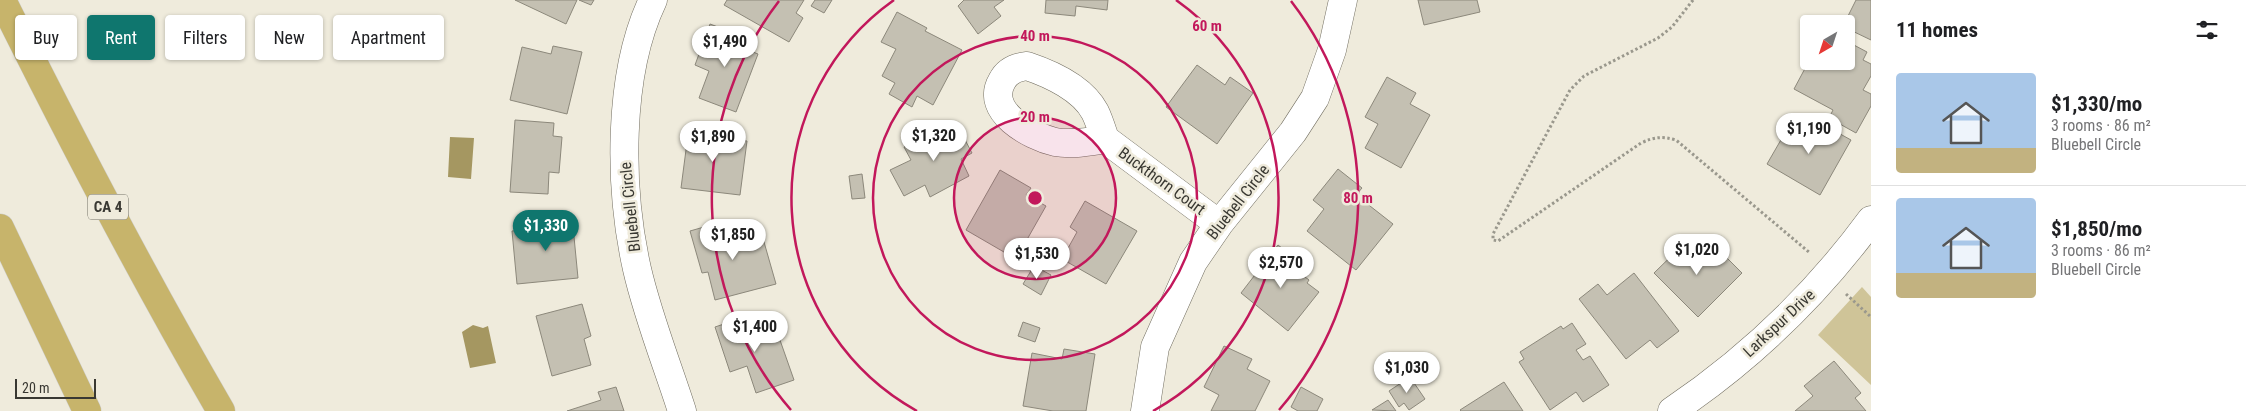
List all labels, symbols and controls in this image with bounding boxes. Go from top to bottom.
chip: Buy [15,15,77,60]
chip: Rent [87,15,155,60]
chip: Filters [165,15,245,60]
chip: New [255,15,323,60]
chip: Apartment [333,15,444,60]
north arrow [1800,15,1855,70]
map controls [1800,15,1855,70]
icon: filters [2193,16,2221,44]
text: 60 m [1192,17,1222,35]
text: 11 homes [1896,18,1978,42]
pin: $1,490 [684,26,766,68]
text: 40 m [1020,27,1050,45]
text: $1,490 [703,32,747,51]
text: $1,330/mo [2051,92,2142,116]
icon: home [1936,93,1996,153]
text: 20 m [1020,108,1050,126]
pin: $1,190 [1768,112,1850,155]
text: 3 rooms · 86 m² [2051,116,2151,135]
text: $1,190 [1787,119,1831,138]
pin: $1,890 [672,120,754,163]
pin: $1,320 [893,120,975,162]
text: $1,320 [912,126,956,145]
text: $1,890 [691,127,735,146]
text: Bluebell Circle [2051,135,2141,154]
street label: Buckthorn Court [1115,143,1209,219]
street label: Bluebell Circle [616,161,644,253]
street label: Bluebell Circle [1203,161,1273,243]
centre of rings [1026,189,1044,207]
text: 80 m [1343,189,1373,207]
road number: CA 4 [88,194,128,220]
pin: $1,330 [505,210,587,252]
text: $1,330 [524,216,568,235]
text: $1,850/mo [2051,217,2142,241]
pin: $1,850 [692,218,774,261]
icon: home [1936,218,1996,278]
text: $1,850 [711,225,755,244]
pin: $1,020 [1656,234,1738,276]
pin: $1,530 [996,238,1078,280]
text: $1,020 [1675,240,1719,259]
text: 3 rooms · 86 m² [2051,241,2151,260]
text: $1,530 [1015,244,1059,263]
pin: $2,570 [1240,246,1322,289]
text: $2,570 [1259,253,1303,272]
text: Bluebell Circle [2051,260,2141,279]
street label: Larkspur Drive [1739,285,1819,361]
pin: $1,400 [714,310,796,353]
text: $1,400 [733,317,777,336]
pin: $1,030 [1366,352,1448,394]
text: $1,030 [1385,358,1429,377]
scale bar [15,376,96,399]
text: 20 m [22,380,50,396]

